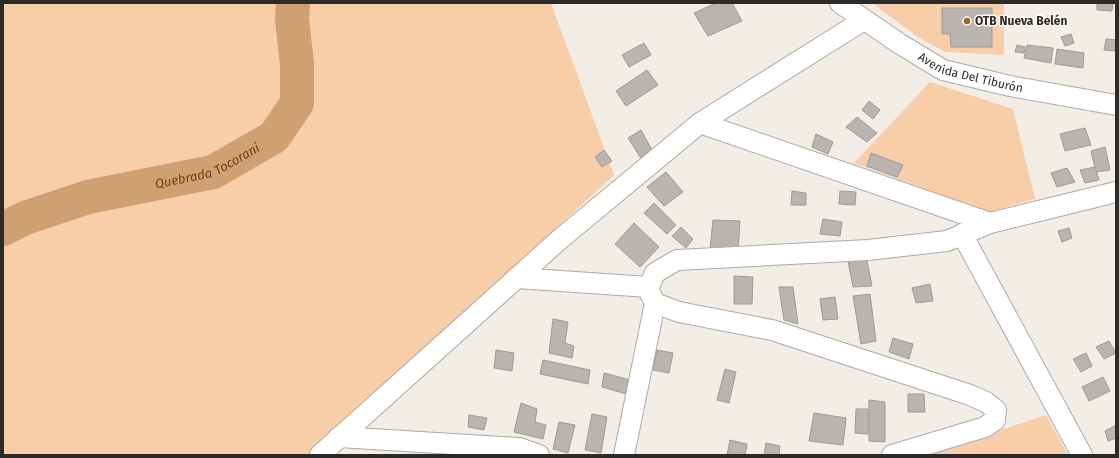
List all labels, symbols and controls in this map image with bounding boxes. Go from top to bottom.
place label: OTB Nueva Belén [975,14,1067,28]
marker: OTB Nueva Belén [962,16,972,26]
street label: Avenida Del Tiburón [916,50,1024,95]
water label: Quebrada Tocorani [154,139,262,191]

